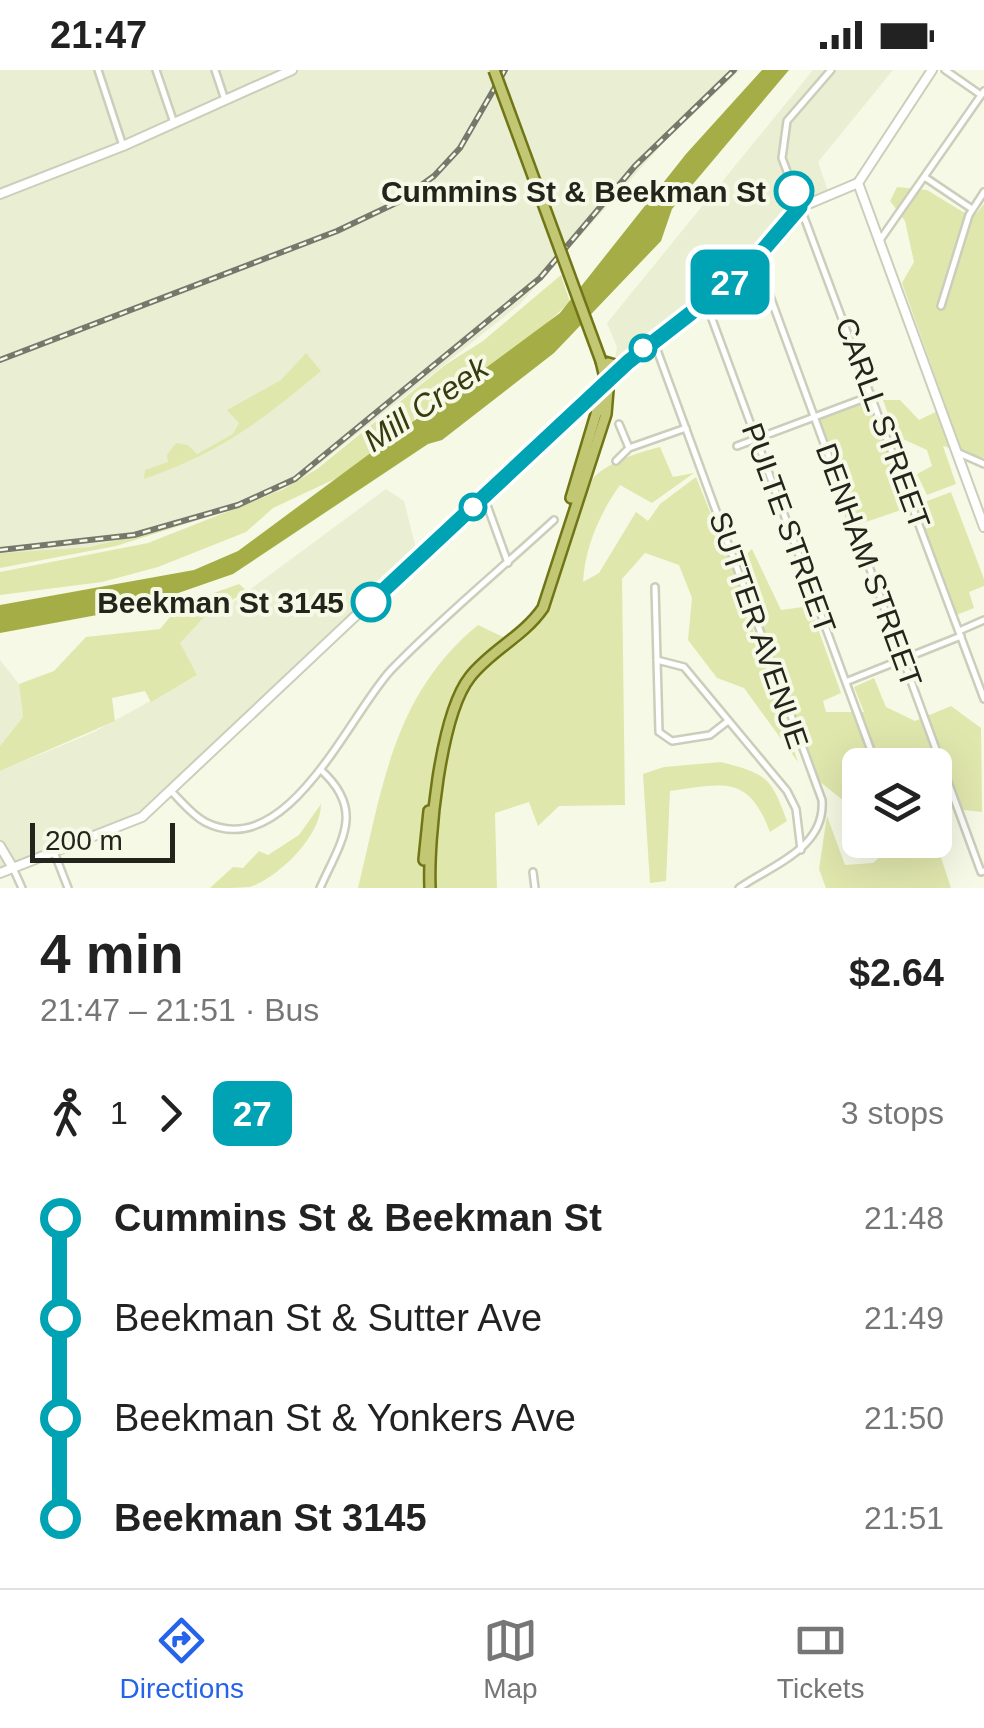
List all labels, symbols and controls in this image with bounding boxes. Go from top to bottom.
text: 21:47 [50,14,147,56]
marker: Cummins St & Beekman St [775,172,813,210]
place label: Cummins St & Beekman St [381,175,766,208]
line badge: 27 [685,250,775,314]
text: 27 [711,263,749,302]
street label: CARLL STREET [829,313,937,533]
unlabelled marker [630,335,656,361]
water label: Mill Creek [357,348,497,459]
street label: PULTE STREET [736,418,842,638]
street label: DENHAM STREET [810,439,928,691]
unlabelled marker [460,494,486,520]
street label: SUTTER AVENUE [703,507,815,753]
marker: Beekman St 3145 [352,583,390,621]
place label: Beekman St 3145 [97,586,344,619]
map controls [842,748,952,858]
button: layers [842,748,952,858]
scale bar [30,818,175,863]
text: 200 m [45,825,123,856]
text: 4 min [40,923,184,985]
text: $2.64 [849,952,944,994]
text: 21:47 – 21:51 · Bus [40,992,319,1028]
icon: walk [40,1086,95,1141]
icon: forward [143,1086,198,1141]
text: 27 [233,1094,272,1133]
text: 1 [110,1095,128,1131]
text: 3 stops [841,1095,944,1131]
text: Cummins St & Beekman St [114,1197,602,1239]
text: 21:48 [864,1200,944,1236]
text: Beekman St & Sutter Ave [114,1297,542,1339]
text: 21:49 [864,1300,944,1336]
text: Beekman St & Yonkers Ave [114,1397,576,1439]
text: 21:50 [864,1400,944,1436]
text: Beekman St 3145 [114,1497,427,1539]
text: 21:51 [864,1500,944,1536]
tab: Directions [119,1613,244,1705]
tab: Map [483,1613,538,1705]
tab: Tickets [777,1613,865,1705]

